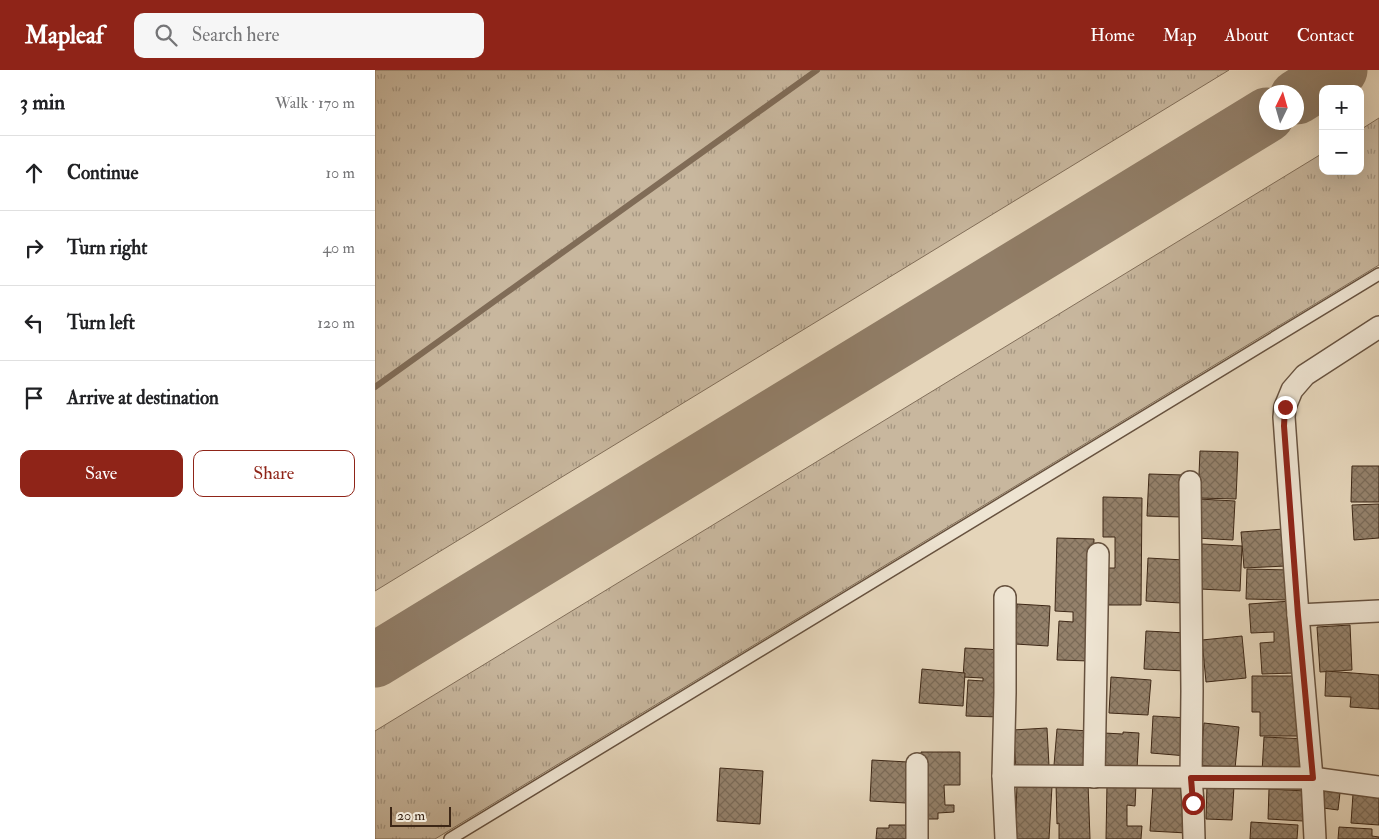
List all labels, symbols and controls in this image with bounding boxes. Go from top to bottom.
search box [134,13,484,58]
text: Mapleaf [25,20,104,51]
icon: search [152,21,180,49]
text: Search here [192,23,279,47]
text: Home [1090,24,1135,47]
text: Map [1163,24,1197,47]
text: About [1225,24,1269,47]
text: Contact [1297,24,1354,47]
north arrow [1259,85,1304,130]
map controls [1319,85,1364,175]
button: + [1319,85,1364,130]
text: 3 min [20,89,65,116]
text: Walk · 170 m [275,93,355,113]
button: − [1319,130,1364,175]
icon: ahead [20,159,48,187]
text: Continue [67,161,138,185]
text: 10 m [325,163,355,183]
icon: right [20,234,48,262]
text: Turn right [67,236,147,260]
text: 40 m [322,238,355,258]
icon: left [20,309,48,337]
text: Turn left [67,311,135,335]
text: 120 m [317,313,355,333]
icon: arrive [20,384,48,412]
text: Arrive at destination [67,386,219,410]
route end [1274,396,1297,419]
button: Save [20,450,183,497]
button: Share [193,450,355,497]
route start [1182,792,1205,815]
scale bar [390,804,451,827]
text: 20 m [397,807,425,824]

